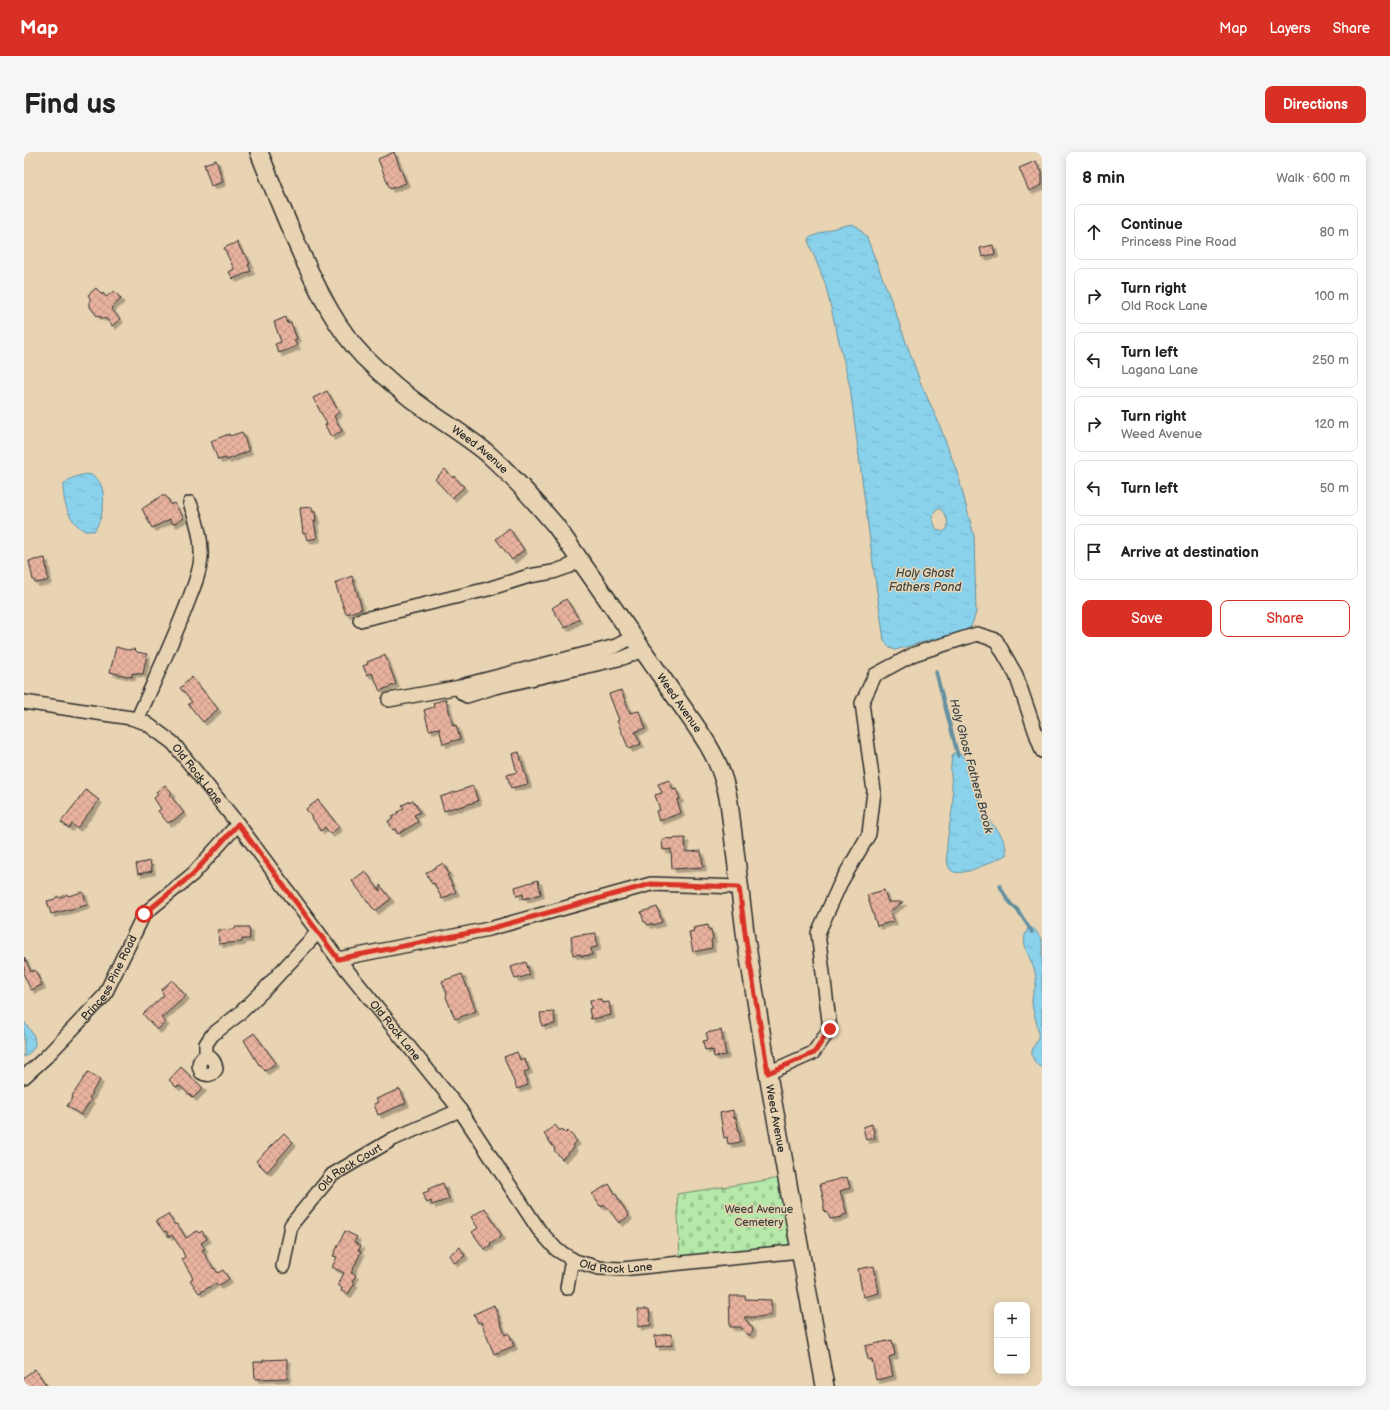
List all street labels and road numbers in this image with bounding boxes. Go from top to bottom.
street label: Weed Avenue [449,423,511,476]
street label: Weed Avenue [655,671,705,735]
street label: Old Rock Lane [170,741,226,807]
street label: Princess Pine Road [78,933,139,1023]
street label: Old Rock Lane [367,998,424,1063]
street label: Weed Avenue [763,1083,789,1154]
street label: Old Rock Court [315,1140,385,1194]
street label: Old Rock Lane [578,1256,653,1276]

